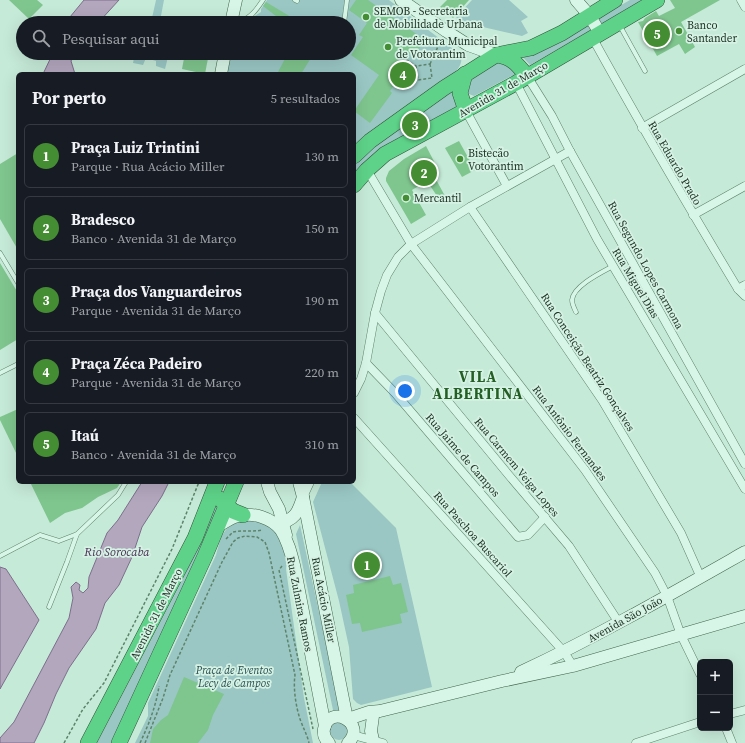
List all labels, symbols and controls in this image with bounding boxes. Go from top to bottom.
place label: SEMOB - Secretaria de Mobilidade Urbana [374,4,483,32]
marker: SEMOB - Secretaria de Mobilidade Urbana [361,12,371,22]
search box [16,16,356,60]
place label: Banco Santander [687,18,737,46]
pin: 5 [644,19,670,49]
marker: Banco Santander [674,26,684,36]
icon: search [30,27,52,49]
text: Pesquisar aqui [62,28,159,49]
place label: Prefeitura Municipal de Votorantim [396,34,498,62]
marker: Prefeitura Municipal de Votorantim [383,42,393,52]
street label: Avenida 31 de Março [456,58,551,121]
pin: 4 [390,60,416,90]
text: Por perto [32,86,106,110]
text: 5 resultados [270,90,340,107]
pin: 3 [402,110,428,140]
street label: Rua Eduardo Prado [644,119,705,208]
text: Praça Luiz Trintini [71,137,200,158]
place label: Bistecão Votorantim [468,146,524,174]
text: 1 [42,148,50,165]
text: 130 m [305,148,339,165]
marker: Bistecão Votorantim [455,154,465,164]
text: Parque · Rua Acácio Miller [71,158,225,175]
pin: 2 [411,158,437,188]
place label: Mercantil [414,191,462,206]
marker: Mercantil [401,193,411,203]
street label: Rua Segundo Lopes Carmona [604,199,687,332]
text: Bradesco [71,209,135,230]
text: 2 [42,220,50,237]
text: 150 m [305,220,339,237]
text: Banco · Avenida 31 de Março [71,230,236,247]
street label: Rua Miguel Dias [609,245,663,321]
text: Praça dos Vanguardeiros [71,281,242,302]
street label: Rua Conceição Beatriz Gonçalves [537,290,638,435]
text: 3 [42,292,50,309]
text: 190 m [305,292,339,309]
text: Parque · Avenida 31 de Março [71,302,241,319]
text: Praça Zéca Padeiro [71,353,202,374]
text: 4 [42,364,50,381]
text: 220 m [305,364,339,381]
district label: VILA ALBERTINA [432,366,524,404]
text: Parque · Avenida 31 de Março [71,374,241,391]
your location [395,381,415,401]
street label: Rua Antônio Fernandes [529,383,610,484]
street label: Rua Jaime de Campos [422,410,503,501]
street label: Rua Carmem Veiga Lopes [471,415,563,520]
text: Itaú [71,425,99,446]
text: 5 [42,436,50,453]
text: 310 m [305,436,339,453]
text: Banco · Avenida 31 de Março [71,446,236,463]
street label: Rua Paschoa Buscariol [430,488,515,580]
water label: Rio Sorocaba [83,544,150,560]
pin: 1 [354,550,380,580]
street label: Rua Zulmira Ramos [283,555,316,653]
street label: Rua Acácio Miller [308,556,339,645]
street label: Avenida 31 de Março [127,566,186,663]
street label: Avenida São João [585,593,665,646]
map controls [697,659,733,731]
button: + [697,659,733,695]
park label: Praça de Eventos Lecy de Campos [195,663,272,691]
button: − [697,695,733,731]

